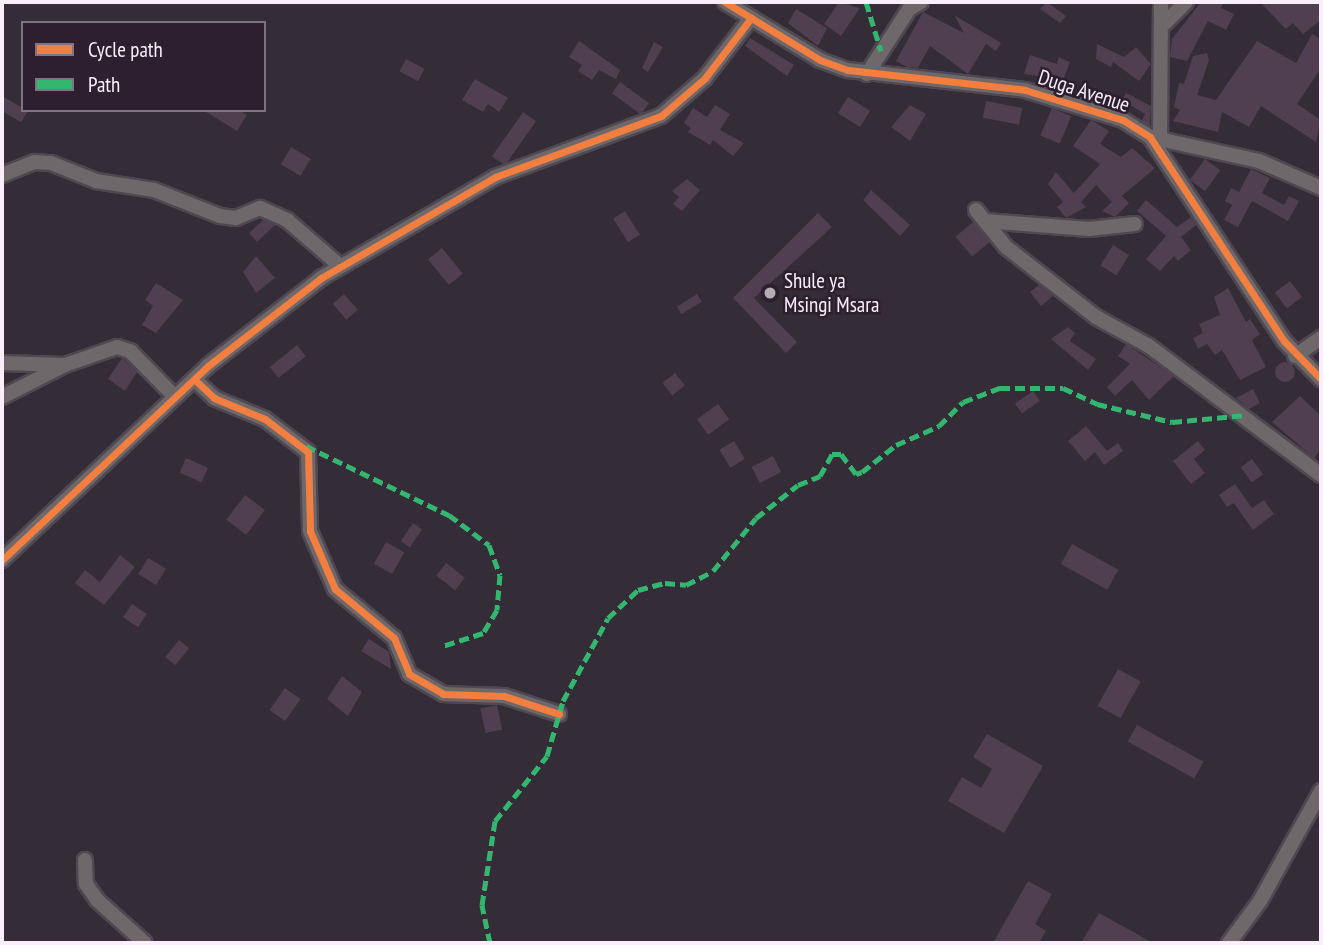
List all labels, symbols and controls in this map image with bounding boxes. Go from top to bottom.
legend [21,21,266,112]
text: Cycle path [88,36,163,63]
street label: Duga Avenue [1035,64,1133,118]
text: Path [88,71,120,98]
place label: Shule ya Msingi Msara [784,268,879,318]
marker: Shule ya Msingi Msara [762,285,778,301]

